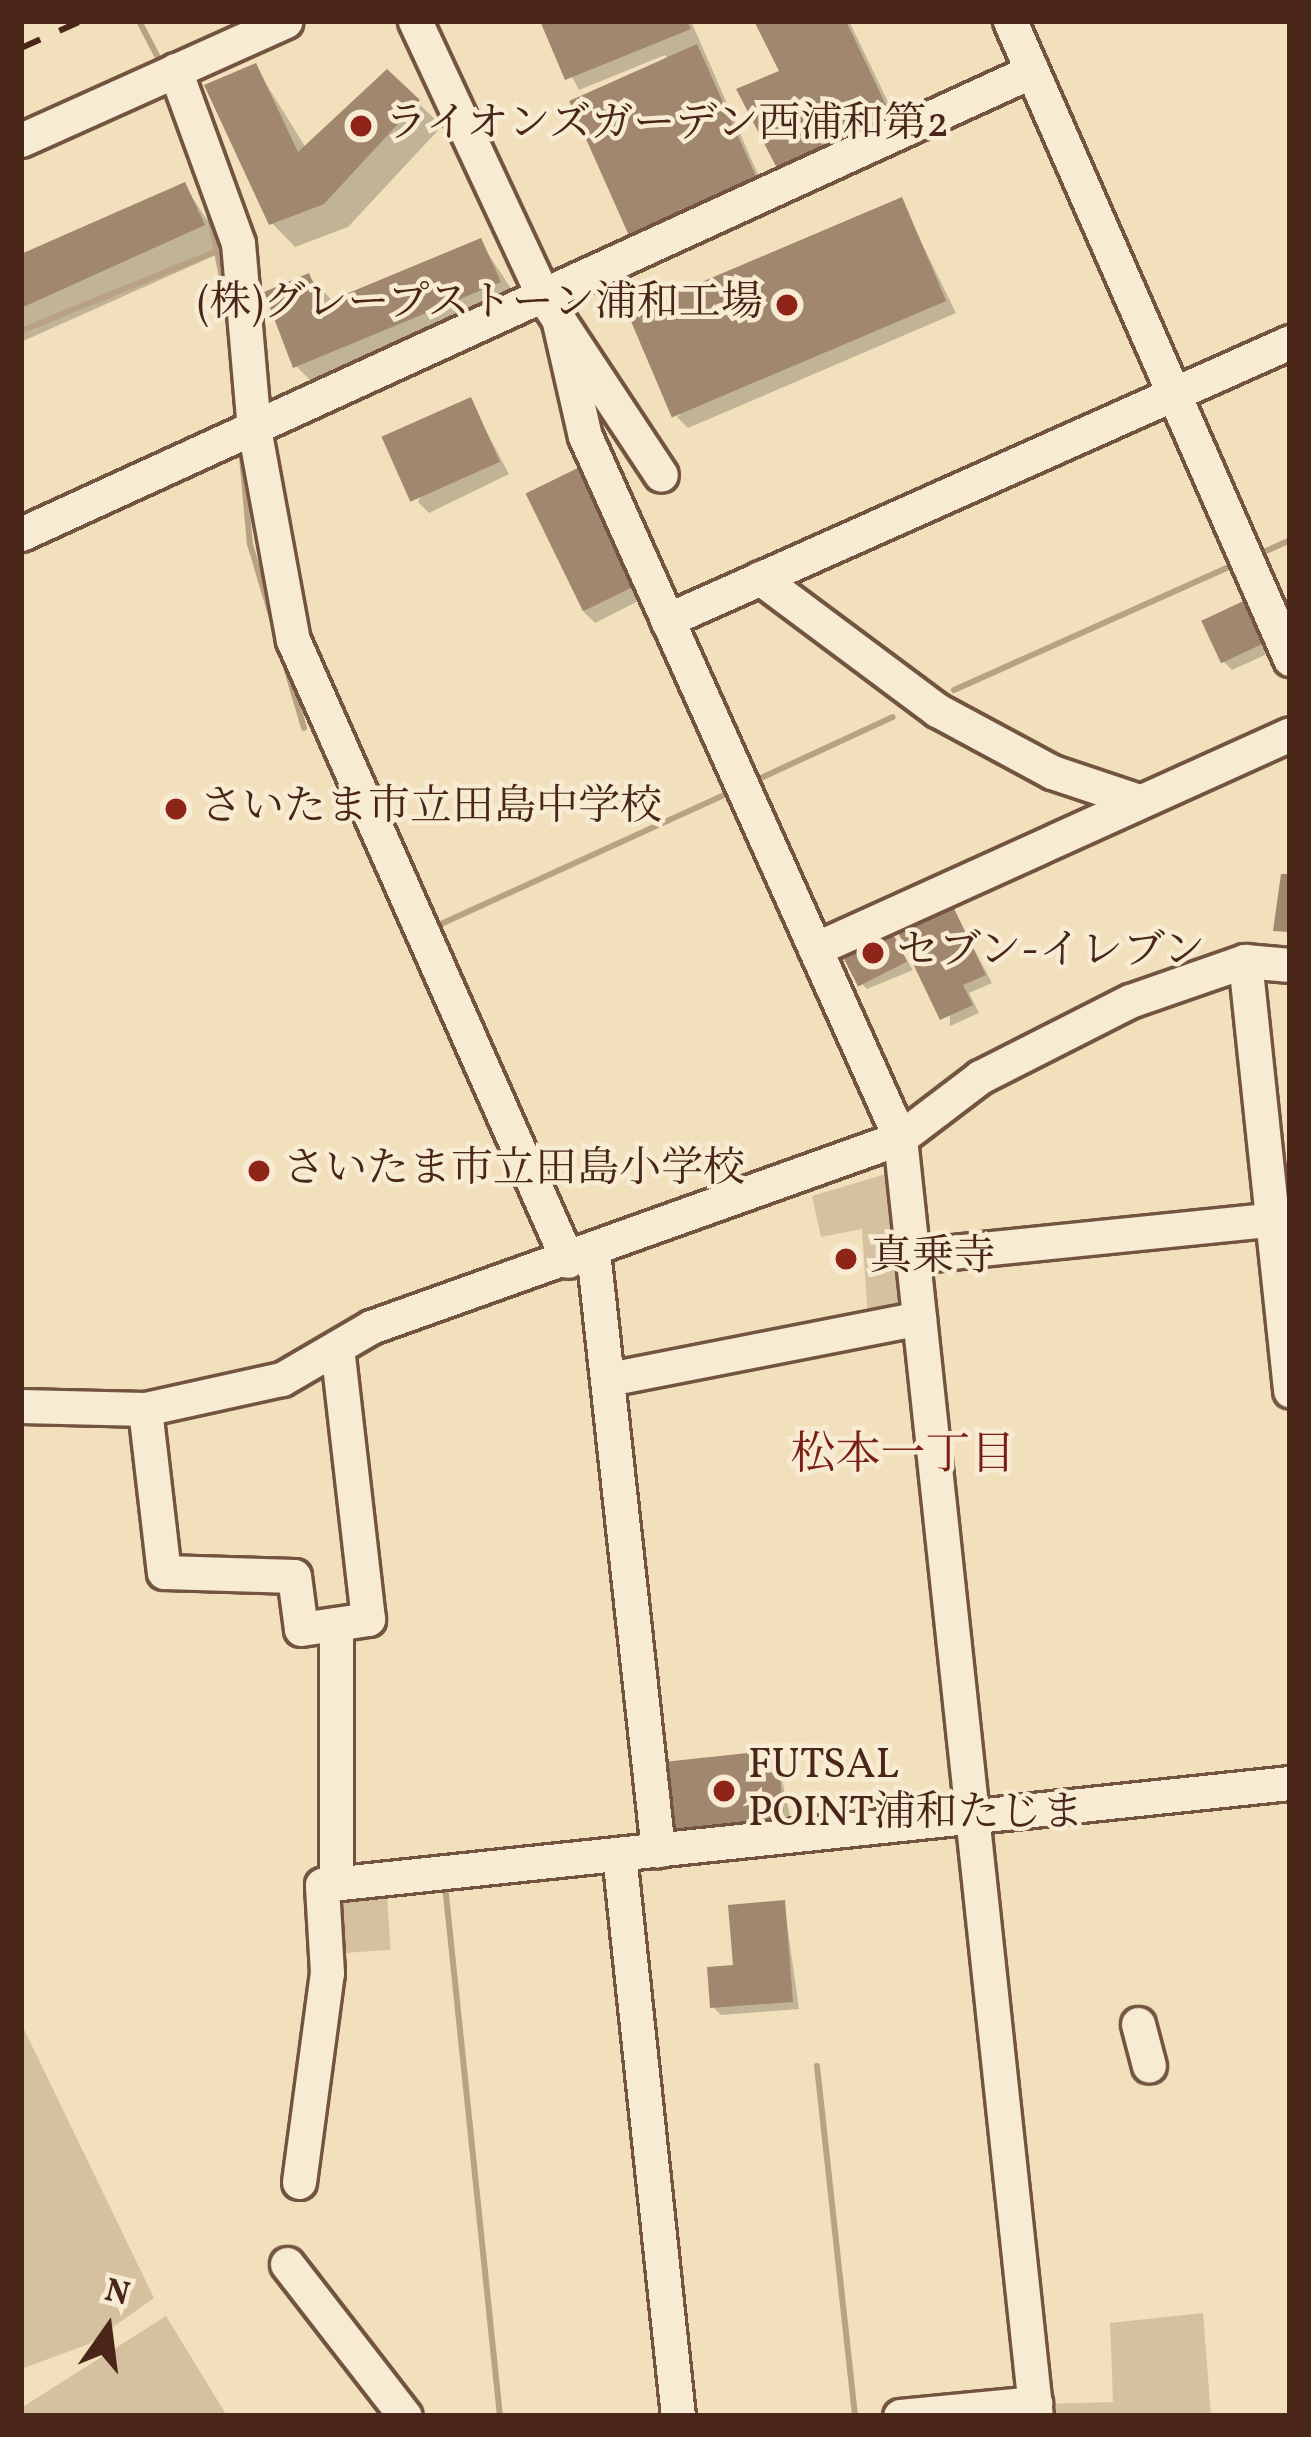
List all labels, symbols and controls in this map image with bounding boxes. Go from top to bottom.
place label: ライオンズガーデン西浦和第2 [385,101,954,151]
marker: ライオンズガーデン西浦和第2 [348,113,374,139]
place label: (株)グレープストーン浦和工場 [193,280,763,330]
marker: (株)グレープストーン浦和工場 [774,292,800,318]
place label: さいたま市立田島中学校 [200,784,662,834]
marker: さいたま市立田島中学校 [163,796,189,822]
place label: セブン-イレブン [897,928,1209,978]
marker: セブン-イレブン [860,940,886,966]
place label: さいたま市立田島小学校 [283,1146,745,1196]
marker: さいたま市立田島小学校 [246,1158,272,1184]
place label: 真乗寺 [870,1234,996,1284]
marker: 真乗寺 [833,1246,859,1272]
district label: 松本一丁目 [791,1430,1015,1484]
place label: FUTSAL POINT浦和たじま [748,1742,1084,1840]
marker: FUTSAL POINT浦和たじま [711,1778,737,1804]
north arrow [48,2269,168,2389]
text: N [100,2269,134,2319]

